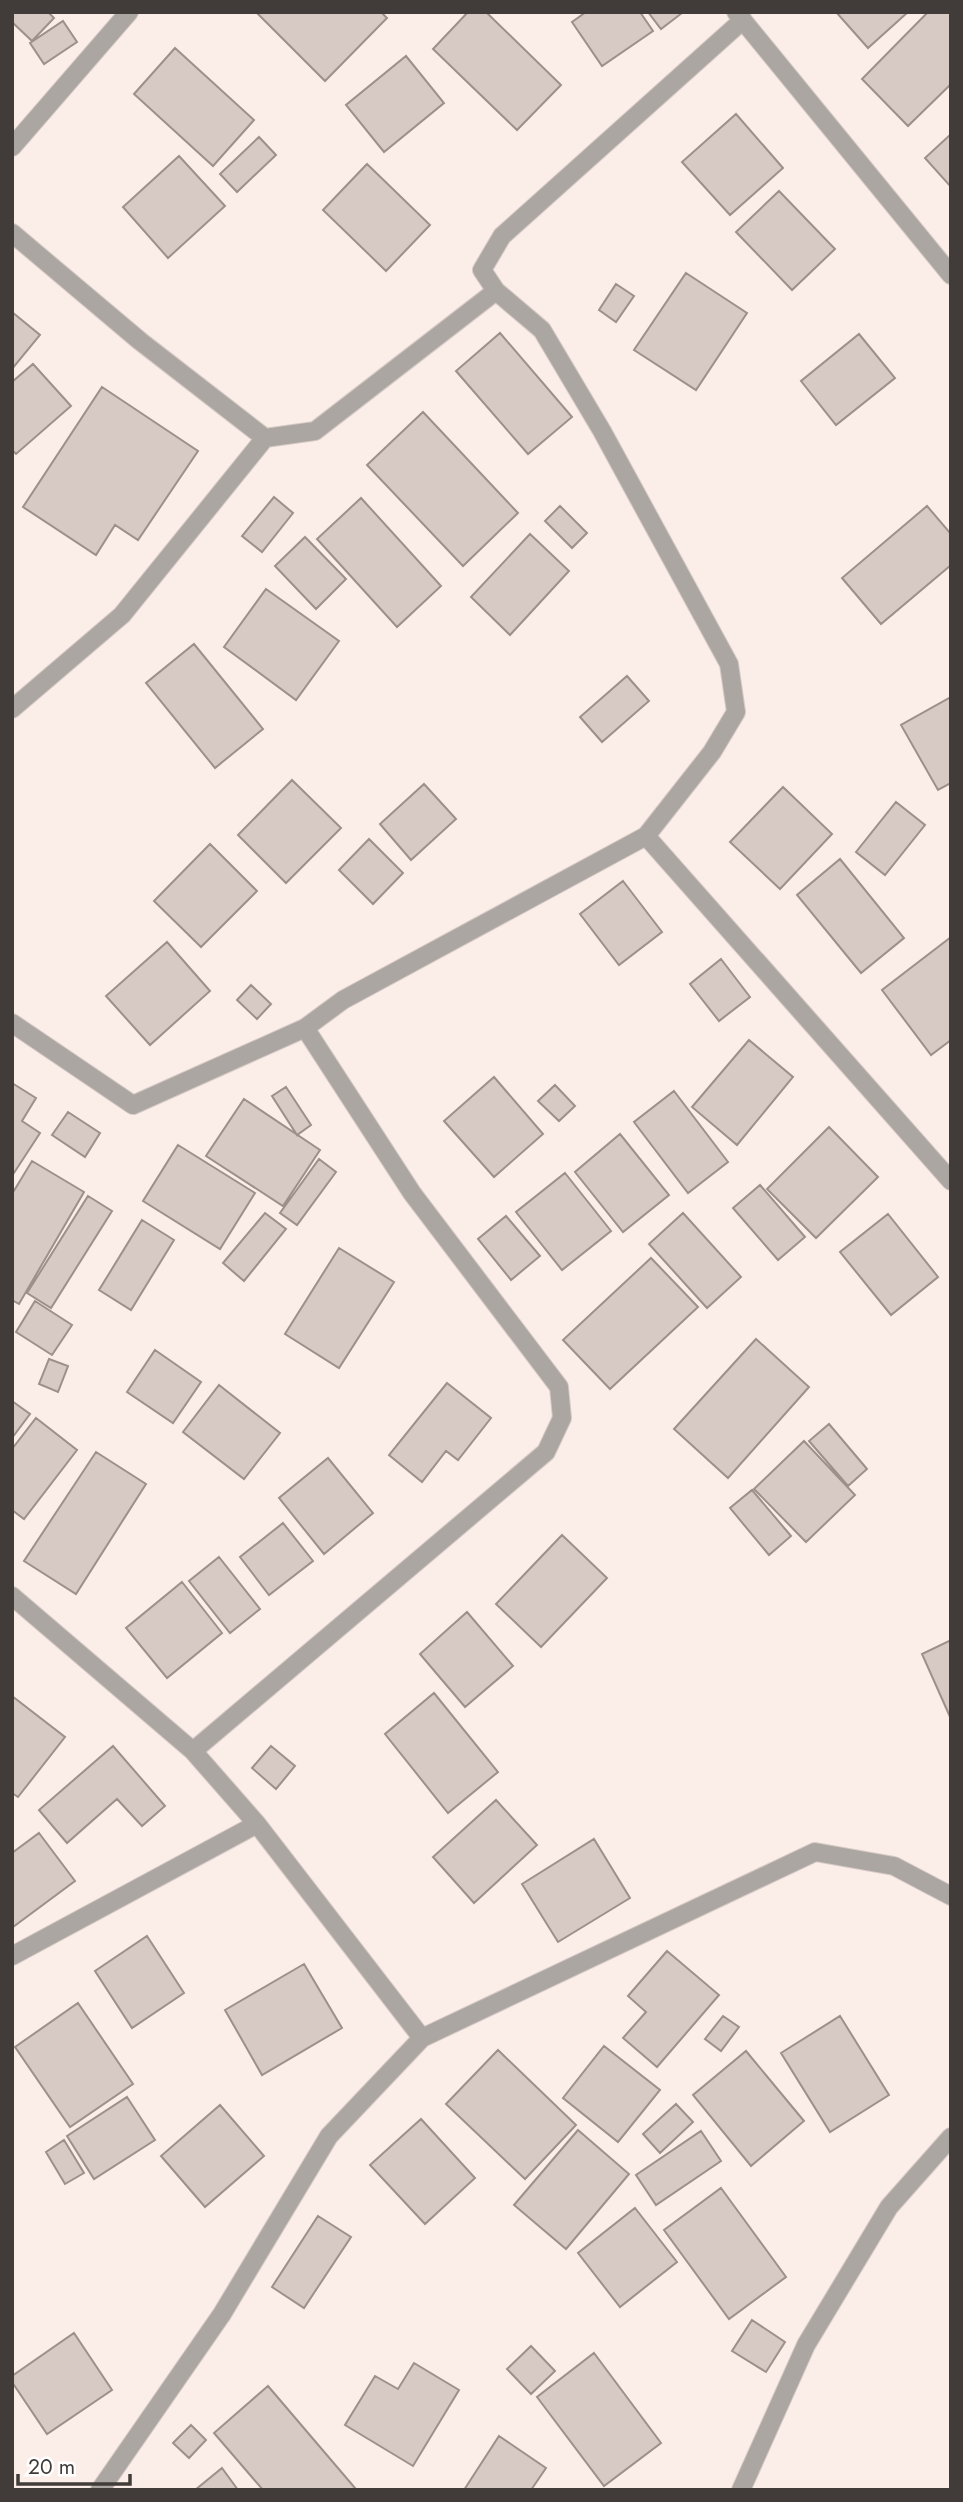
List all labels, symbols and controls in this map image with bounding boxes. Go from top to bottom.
scale bar [18,2442,130,2486]
text: 20 m [28,2452,75,2482]

